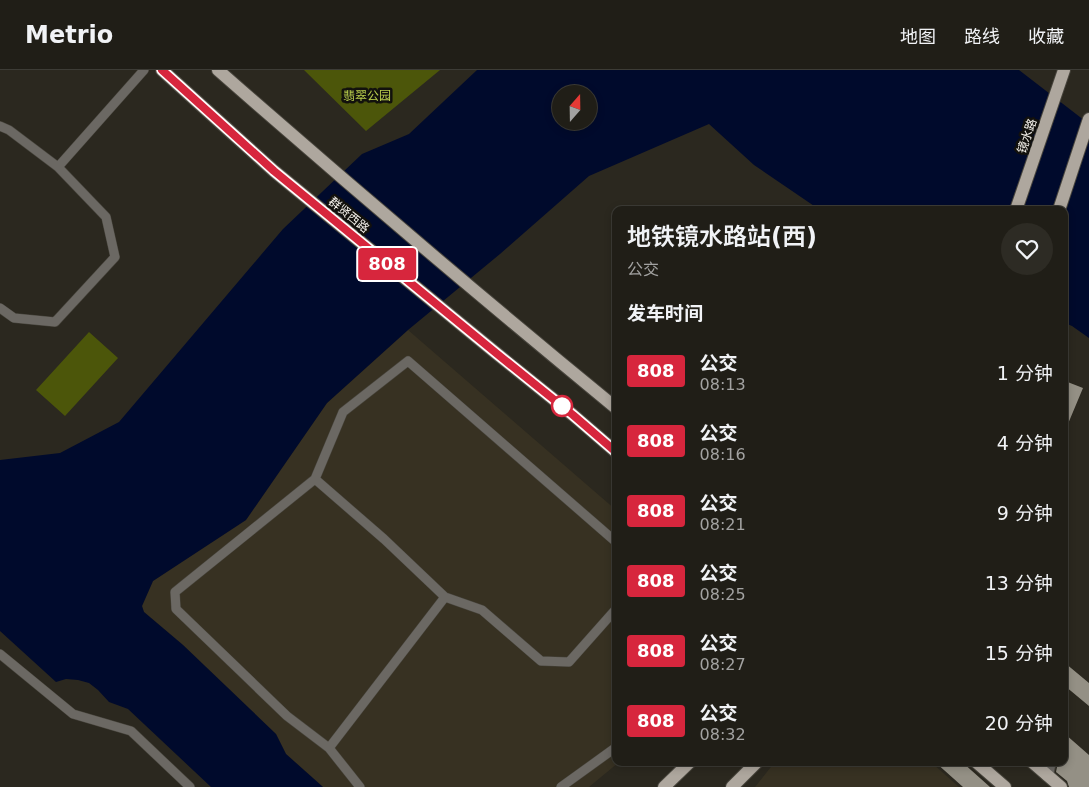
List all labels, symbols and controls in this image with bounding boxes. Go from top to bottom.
text: Metrio [25,21,113,49]
text: 地图 [900,26,936,47]
text: 路线 [964,26,1000,47]
text: 收藏 [1028,26,1064,47]
north arrow [552,85,598,130]
map controls [552,85,597,130]
park label: 翡翠公园 [343,89,391,103]
street label: 镜水路 [1015,117,1039,155]
street label: 群贤西路 [326,194,372,236]
text: 地铁镜水路站(西) [627,223,817,251]
button: heart [1001,223,1053,275]
line badge: 808 [358,248,416,280]
text: 808 [368,253,406,274]
text: 公交 [627,260,659,279]
text: 发车时间 [627,302,703,324]
text: 公交 [700,352,738,374]
text: 808 [637,360,675,381]
text: 1 分钟 [997,362,1053,384]
text: 08:13 [700,375,746,394]
unlabelled marker [551,395,573,417]
text: 公交 [700,422,738,444]
text: 808 [637,430,675,451]
text: 4 分钟 [997,432,1053,454]
text: 08:16 [700,445,746,464]
text: 公交 [700,492,738,514]
text: 808 [637,500,675,521]
text: 9 分钟 [997,502,1053,524]
text: 08:21 [700,515,746,534]
text: 公交 [700,562,738,584]
text: 808 [637,570,675,591]
text: 13 分钟 [985,572,1053,594]
text: 08:25 [700,585,746,604]
text: 公交 [700,632,738,654]
text: 808 [637,640,675,661]
text: 15 分钟 [985,642,1053,664]
text: 08:27 [700,655,746,674]
text: 公交 [700,702,738,724]
text: 808 [637,710,675,731]
text: 20 分钟 [985,712,1053,734]
text: 08:32 [700,725,746,744]

